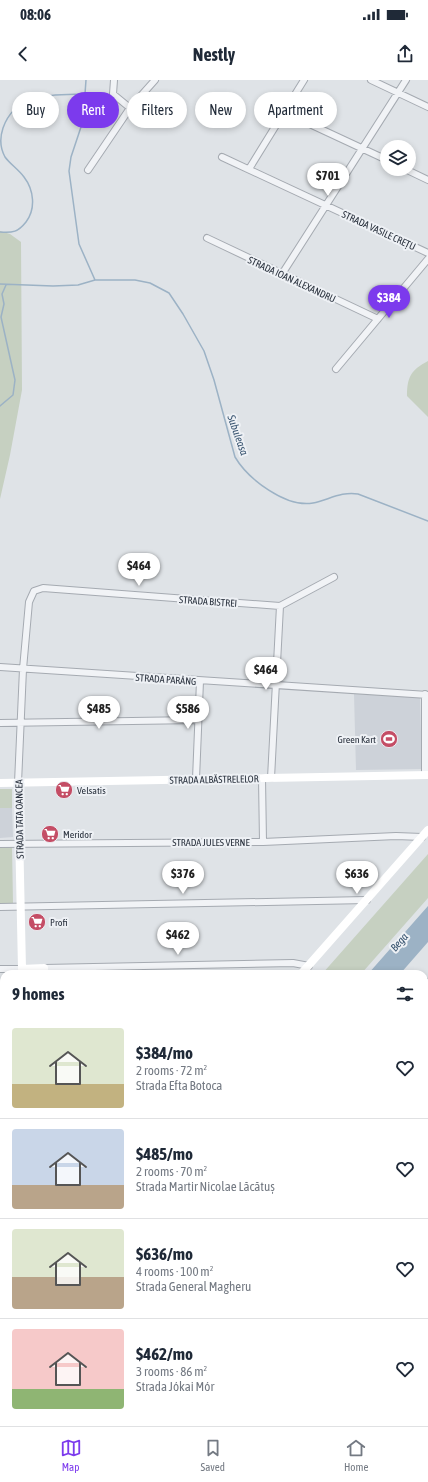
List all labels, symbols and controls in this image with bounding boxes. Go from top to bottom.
text: 08:06 [20,6,51,23]
icon: back [12,43,34,65]
icon: share [394,43,416,65]
text: Nestly [193,44,235,65]
chip: Buy [12,92,59,128]
chip: Rent [67,92,119,128]
chip: Filters [127,92,187,128]
chip: New [195,92,246,128]
chip: Apartment [254,92,337,128]
map controls [380,140,416,176]
button: layers [380,140,416,176]
pin: $701 [304,163,352,197]
text: $701 [316,168,340,183]
street label: STRADA VASILE CREȚU [340,209,418,252]
street label: STRADA IOAN ALEXANDRU [246,254,338,305]
pin: $384 [365,285,413,319]
text: $384 [377,290,401,305]
water label: Subuleasa [225,412,251,457]
pin: $464 [115,553,163,587]
text: $464 [127,558,151,573]
street label: STRADA BISTREI [179,594,237,609]
pin: $464 [242,657,290,691]
text: $464 [254,662,278,677]
street label: STRADA PARÂNG [135,672,197,687]
pin: $485 [75,696,123,730]
pin: $586 [164,696,212,730]
text: $485 [87,701,111,716]
text: $586 [176,701,200,716]
sports icon: Green Kart [379,729,399,749]
place label: Green Kart [337,734,376,745]
street label: STRADA ALBĂSTRELELOR [169,773,259,786]
street label: STRADA TATA OANCEA [13,779,26,859]
supermarket icon: Velsatis [54,780,74,800]
place label: Velsatis [77,785,106,796]
supermarket icon: Meridor [40,824,60,844]
place label: Meridor [63,829,93,840]
street label: STRADA JULES VERNE [172,837,250,848]
pin: $376 [159,861,207,895]
pin: $636 [333,861,381,895]
text: $376 [171,866,195,881]
text: $636 [345,866,369,881]
supermarket icon: Profi [27,912,47,932]
place label: Profi [50,917,68,928]
pin: $462 [154,922,202,956]
text: $462 [166,927,190,942]
water label: Bega [388,930,410,954]
icon: filters [394,983,416,1005]
text: 9 homes [12,984,65,1004]
text: $384/mo [136,1043,193,1063]
icon: home [44,1044,92,1092]
icon: heart [394,1057,416,1079]
text: 2 rooms · 72 m² [136,1063,207,1078]
text: Strada Efta Botoca [136,1078,222,1093]
text: $485/mo [136,1144,193,1164]
icon: home [44,1145,92,1193]
icon: heart [394,1158,416,1180]
text: 2 rooms · 70 m² [136,1164,207,1179]
text: Strada Martir Nicolae Lăcătuș [136,1179,275,1194]
text: $636/mo [136,1244,193,1264]
icon: home [44,1245,92,1293]
icon: heart [394,1258,416,1280]
text: 4 rooms · 100 m² [136,1264,213,1279]
text: Strada General Magheru [136,1279,251,1294]
text: $462/mo [136,1344,193,1364]
icon: home [44,1345,92,1393]
icon: heart [394,1358,416,1380]
text: 3 rooms · 86 m² [136,1364,207,1379]
text: Strada Jókai Mór [136,1379,214,1394]
tab: Map [60,1437,82,1473]
tab: Saved [201,1437,225,1473]
tab: Home [344,1437,368,1473]

